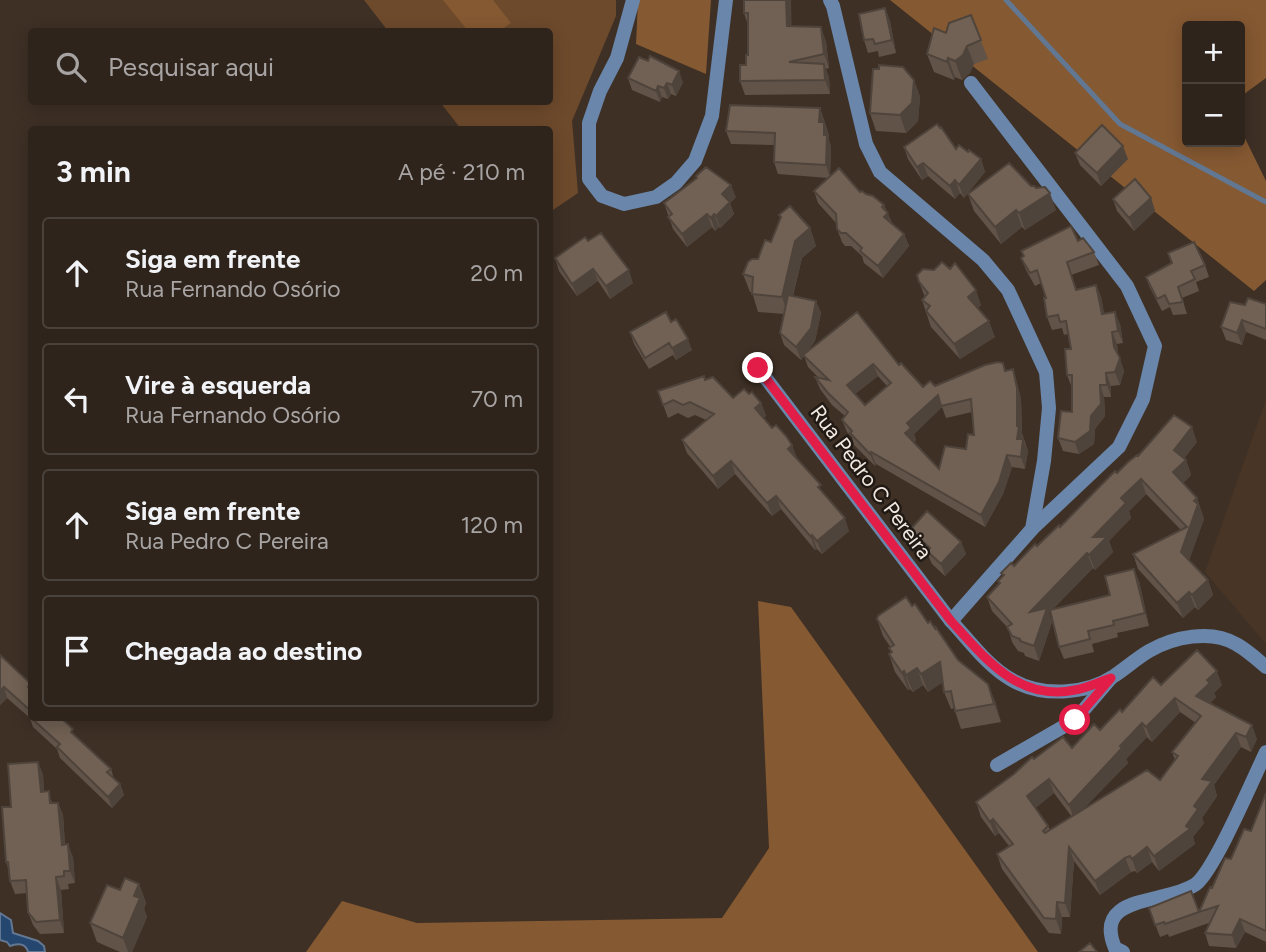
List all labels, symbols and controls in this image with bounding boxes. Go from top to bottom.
map controls [1182,21,1245,147]
button: + [1182,21,1245,84]
search box [28,28,553,105]
icon: search [52,48,90,86]
text: Pesquisar aqui [108,51,274,83]
button: − [1182,84,1245,147]
text: 3 min [56,153,131,190]
text: A pé · 210 m [398,158,525,186]
text: Siga em frente [125,243,300,275]
icon: ahead [58,254,96,292]
text: 20 m [470,259,523,287]
text: Rua Fernando Osório [125,275,341,303]
route end [742,352,773,383]
text: Vire à esquerda [125,369,311,401]
icon: left [58,380,96,418]
text: 70 m [471,385,523,413]
street label: Rua Pedro C Pereira [805,400,937,563]
text: Rua Fernando Osório [125,401,341,429]
text: Siga em frente [125,495,300,527]
icon: ahead [58,506,96,544]
text: 120 m [461,511,523,539]
text: Rua Pedro C Pereira [125,527,329,555]
icon: arrive [58,632,96,670]
text: Chegada ao destino [125,635,362,667]
route start [1059,704,1090,735]

